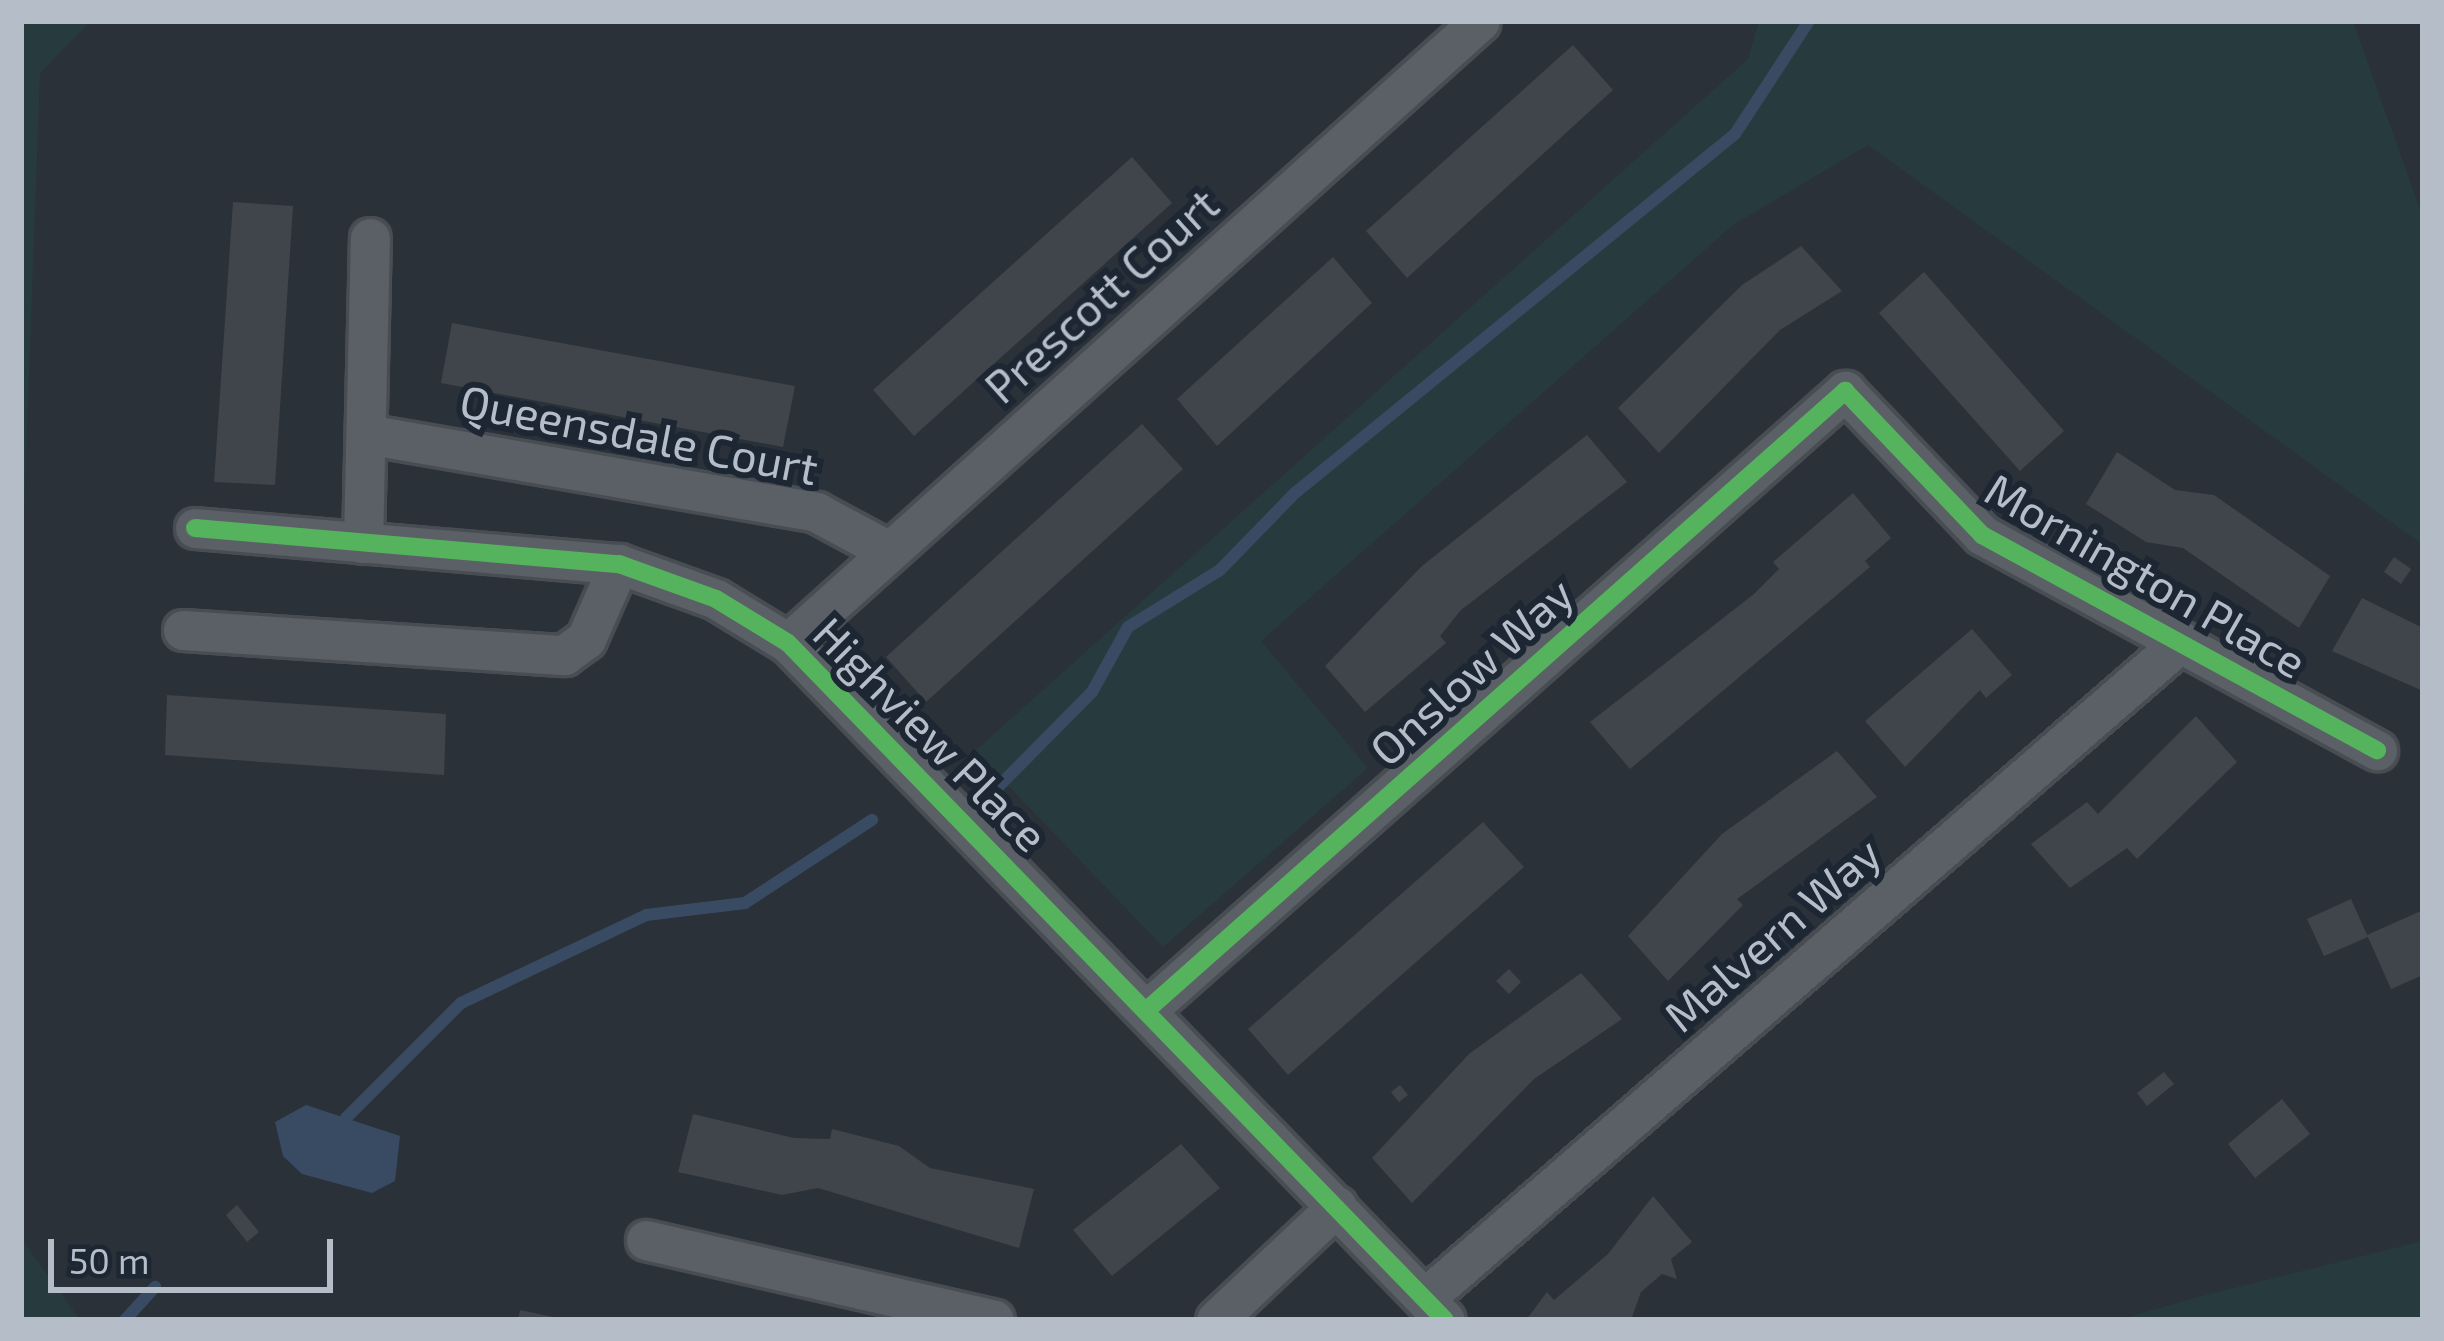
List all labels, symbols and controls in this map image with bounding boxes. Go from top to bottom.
street label: Prescott Court [973,176,1229,414]
street label: Queensdale Court [456,373,822,495]
street label: Mornington Place [1976,461,2316,689]
street label: Onslow Way [1358,565,1584,777]
street label: Highview Place [803,606,1059,862]
street label: Malvern Way [1653,825,1891,1043]
scale bar [54,1215,339,1289]
text: 50 m [69,1238,150,1281]

